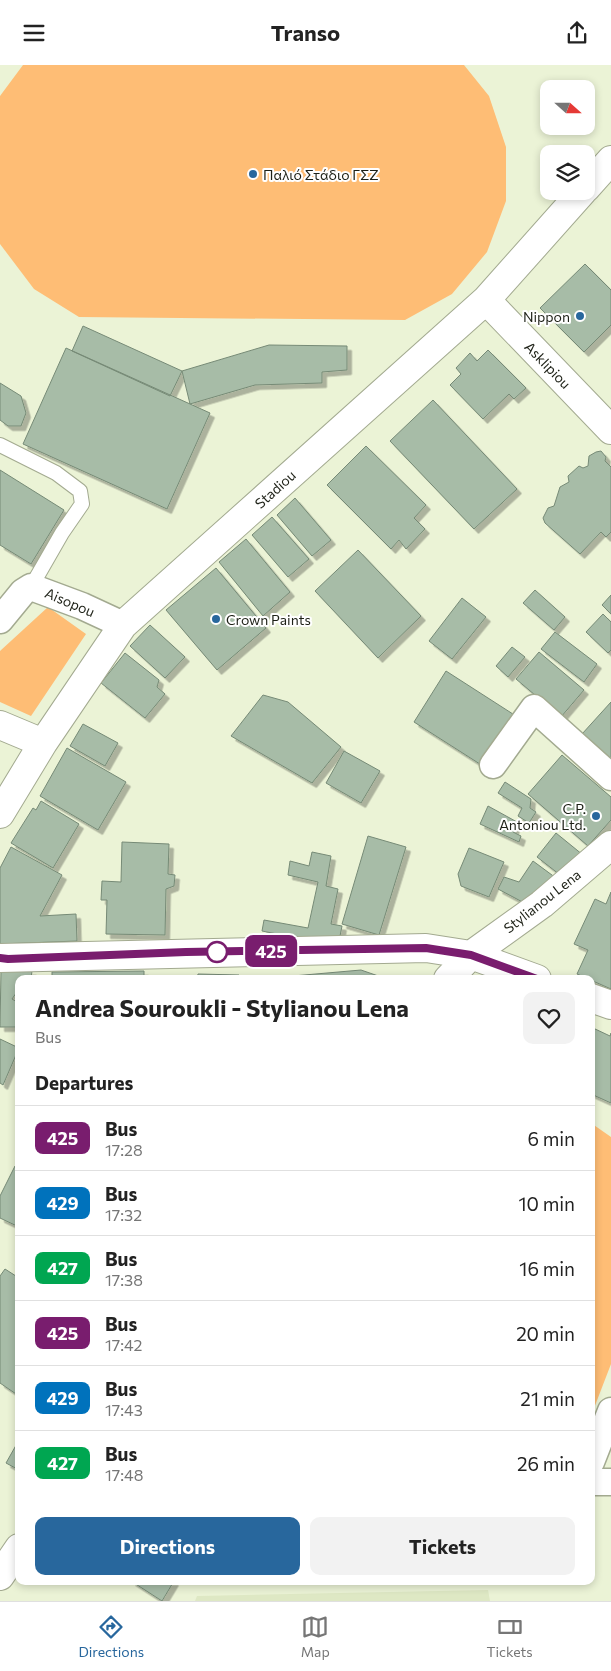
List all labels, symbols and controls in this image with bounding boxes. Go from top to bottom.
icon: menu [20,19,48,47]
text: Transo [271,19,340,46]
icon: share [563,19,591,47]
north arrow [540,80,595,135]
map controls [540,80,595,200]
button: layers [540,145,595,200]
place label: Παλιό Στάδιο ΓΣΖ [263,166,379,183]
marker: Παλιό Στάδιο ΓΣΖ [247,168,259,180]
place label: Nippon [523,308,570,325]
marker: Nippon [574,310,586,322]
street label: Asklipiou [521,338,575,392]
street label: Stadiou [251,466,299,512]
street label: Aisopou [43,584,97,620]
place label: Crown Paints [226,611,311,628]
marker: Crown Paints [210,613,222,625]
place label: C.P. Antoniou Ltd. [499,800,586,833]
marker: C.P. Antoniou Ltd. [590,810,602,822]
street label: Stylianou Lena [500,866,584,936]
line badge: 425 [242,935,300,967]
text: 425 [255,940,287,962]
unlabelled marker [206,941,228,963]
button: heart [523,992,575,1044]
text: Andrea Souroukli - Stylianou Lena [35,993,409,1022]
text: Bus [35,1027,62,1046]
text: Departures [35,1071,133,1094]
text: Bus [105,1117,137,1140]
text: 425 [47,1127,78,1149]
text: 6 min [527,1127,575,1150]
text: 17:28 [105,1140,143,1159]
text: Bus [105,1182,137,1205]
text: 429 [46,1192,79,1214]
text: 10 min [518,1192,575,1215]
text: 17:32 [105,1205,142,1224]
text: Bus [105,1247,137,1270]
text: 427 [47,1257,78,1279]
text: 16 min [519,1257,575,1280]
text: 17:38 [105,1270,143,1289]
text: Bus [105,1312,137,1335]
text: 425 [47,1322,78,1344]
text: 20 min [516,1322,575,1345]
text: 17:42 [105,1335,142,1354]
text: Bus [105,1377,137,1400]
text: 429 [46,1387,79,1409]
text: 21 min [520,1387,575,1410]
text: 17:43 [105,1400,143,1419]
text: Bus [105,1442,137,1465]
text: 427 [47,1452,78,1474]
text: 26 min [517,1452,575,1475]
text: 17:48 [105,1465,143,1484]
button: Directions [35,1517,300,1575]
button: Tickets [310,1517,575,1575]
tab: Directions [78,1613,144,1660]
tab: Map [301,1613,330,1660]
tab: Tickets [486,1613,533,1660]

